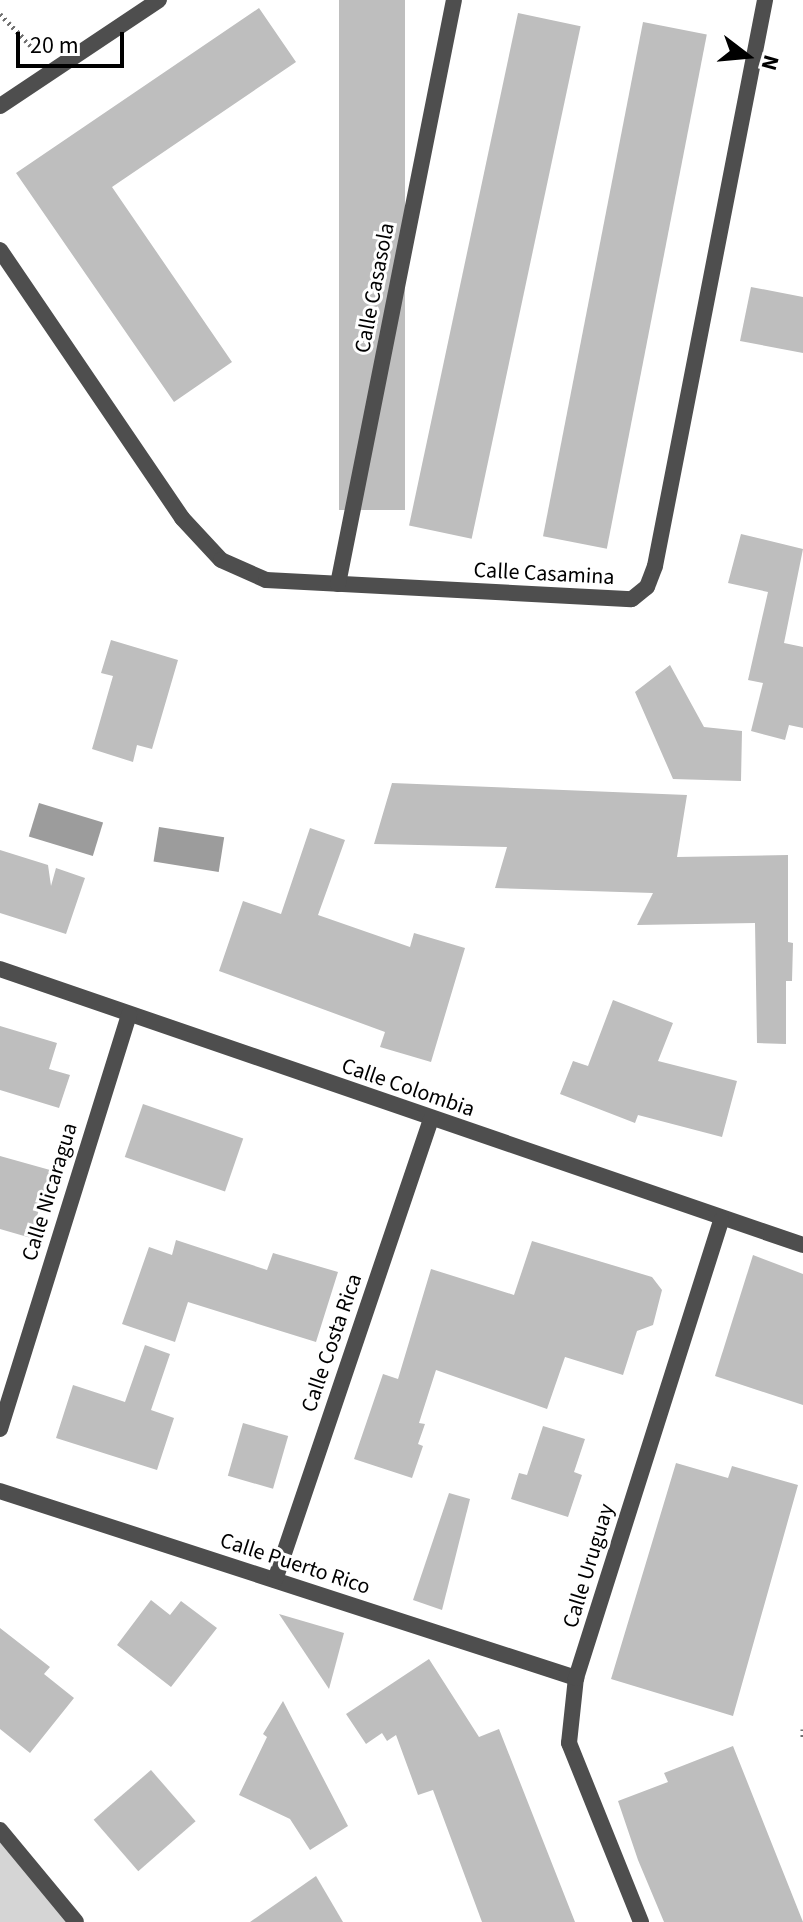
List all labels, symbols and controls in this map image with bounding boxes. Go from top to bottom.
scale bar [20,16,128,66]
north arrow [707,16,787,96]
text: 20 m [30,28,79,63]
text: N [753,51,787,74]
street label: Calle Casasola [349,221,401,355]
street label: Calle Casamina [473,557,615,591]
street label: Calle Colombia [338,1053,478,1123]
street label: Calle Nicaragua [16,1120,84,1264]
street label: Calle Costa Rica [296,1270,368,1416]
street label: Calle Uruguay [558,1501,620,1631]
street label: Calle Puerto Rico [217,1527,373,1601]

